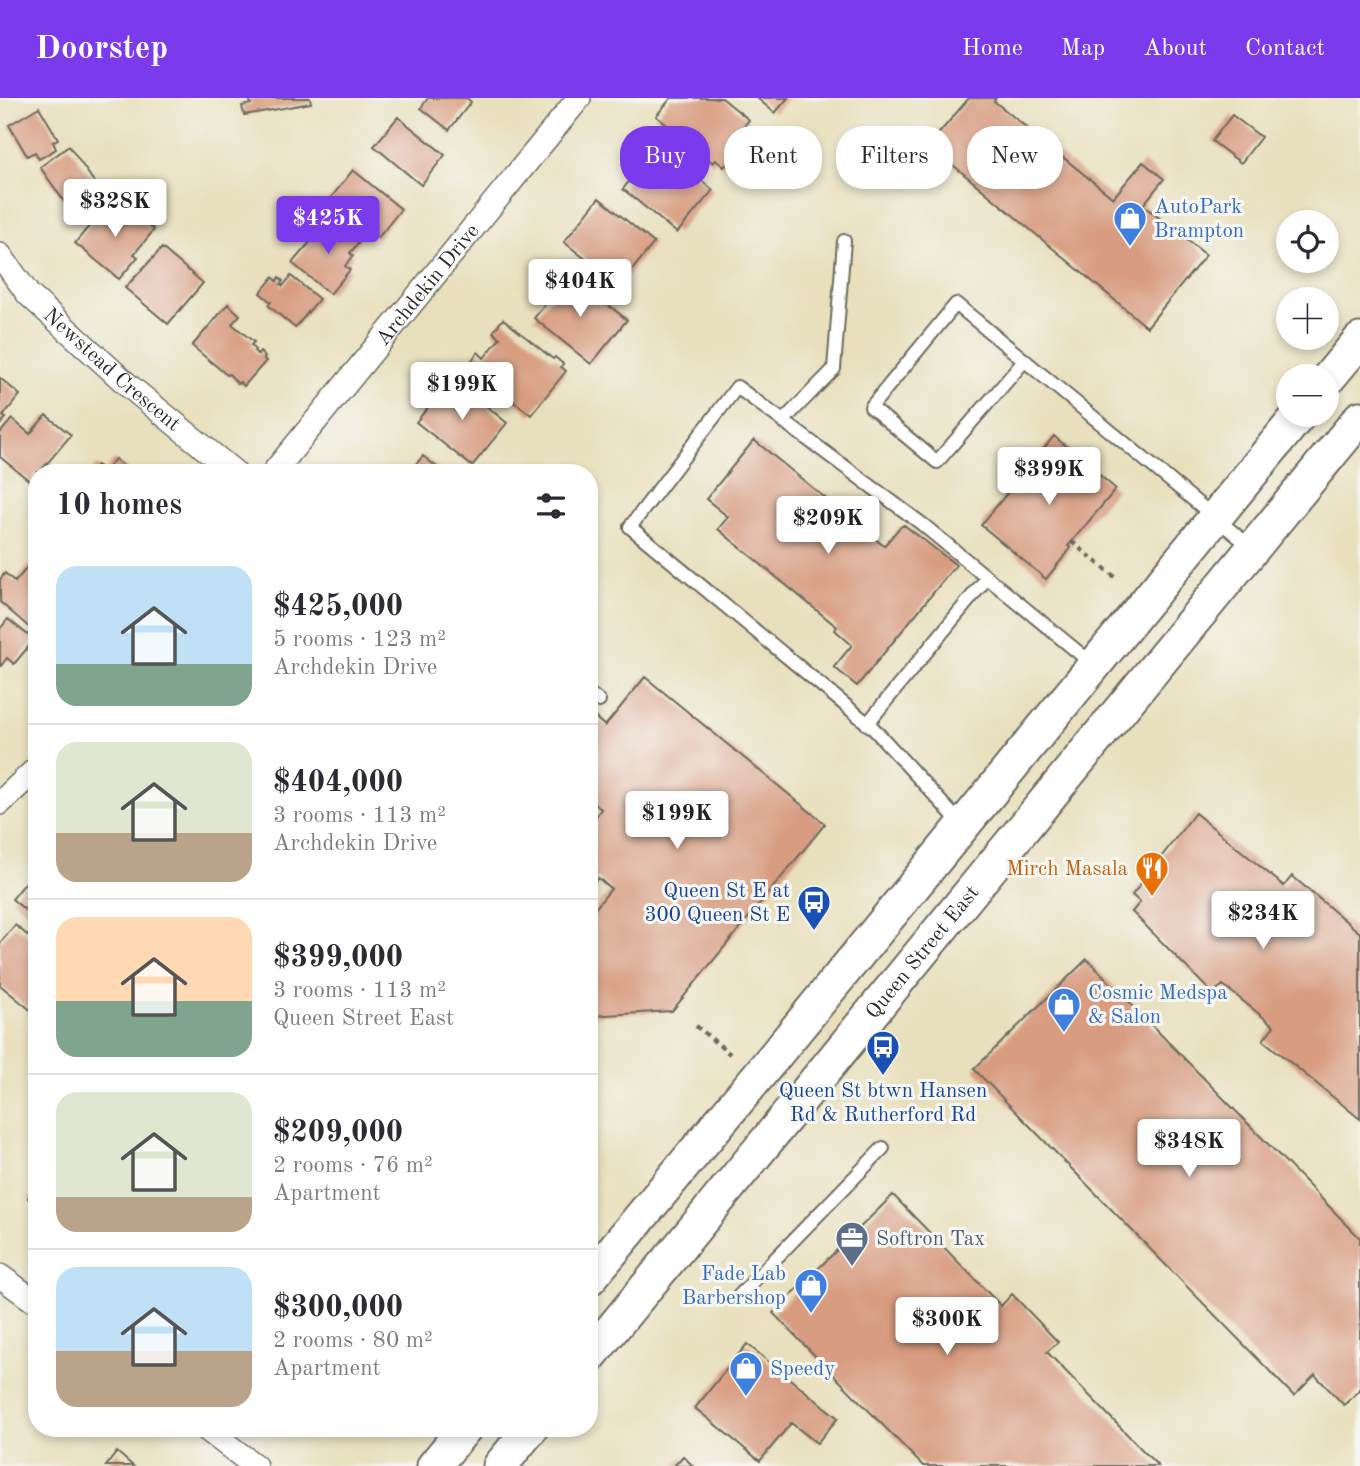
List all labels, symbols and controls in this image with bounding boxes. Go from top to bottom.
text: Doorstep [35,33,168,66]
text: Home [962,37,1023,61]
text: Map [1061,37,1105,61]
text: About [1143,37,1207,61]
text: Contact [1245,37,1325,61]
chip: Buy [620,126,710,189]
chip: Rent [724,126,822,189]
chip: Filters [836,126,953,189]
chip: New [967,126,1063,189]
pin: $328K [66,180,164,239]
text: $328K [79,190,151,213]
pin: $425K [279,197,377,256]
place label: AutoPark Brampton [1154,197,1244,242]
shop icon: AutoPark Brampton [1111,199,1149,248]
text: $425K [292,207,364,230]
map controls [1276,210,1339,427]
button: locate [1276,210,1339,273]
street label: Archdekin Drive [372,221,484,350]
pin: $404K [531,260,629,319]
text: $404K [544,270,616,293]
button: + [1276,287,1339,350]
street label: Newstead Crescent [39,305,184,436]
pin: $199K [413,362,511,422]
button: − [1276,364,1339,427]
text: $199K [426,373,498,396]
pin: $399K [1000,448,1098,507]
text: $399K [1013,458,1085,481]
icon: filters [532,487,570,525]
text: 10 homes [56,491,182,521]
pin: $209K [779,496,877,556]
text: $209K [792,507,864,530]
text: $425,000 [273,592,403,622]
icon: home [112,594,196,678]
text: 5 rooms · 123 m² [273,628,446,651]
text: Archdekin Drive [273,656,437,679]
text: $404,000 [273,768,403,798]
icon: home [112,770,196,854]
pin: $199K [628,792,726,851]
text: $199K [641,802,713,825]
text: 3 rooms · 113 m² [273,804,446,827]
text: Archdekin Drive [273,832,437,855]
restaurant icon: Mirch Masala [1133,849,1171,898]
place label: Mirch Masala [1006,859,1128,880]
place label: Queen St E at 300 Queen St E [644,881,790,926]
street label: Queen Street East [862,882,984,1023]
bus stop icon: Queen St E at 300 Queen St E [795,883,833,932]
pin: $234K [1214,892,1312,951]
text: $234K [1227,902,1299,925]
text: $399,000 [273,943,403,973]
icon: home [112,945,196,1029]
text: 3 rooms · 113 m² [273,979,446,1002]
place label: Cosmic Medspa & Salon [1088,983,1228,1028]
shop icon: Cosmic Medspa & Salon [1045,985,1083,1034]
text: Queen Street East [273,1007,454,1030]
bus stop icon: Queen St btwn Hansen Rd & Rutherford Rd [864,1028,902,1077]
place label: Queen St btwn Hansen Rd & Rutherford Rd [779,1081,987,1126]
text: $209,000 [273,1118,403,1148]
pin: $348K [1140,1119,1238,1179]
icon: home [112,1120,196,1204]
text: $348K [1153,1130,1225,1153]
text: 2 rooms · 76 m² [273,1154,433,1177]
text: Apartment [273,1182,381,1205]
office icon: Softron Tax [833,1219,871,1268]
place label: Softron Tax [876,1229,985,1250]
place label: Fade Lab Barbershop [682,1264,786,1309]
shop icon: Fade Lab Barbershop [792,1266,830,1315]
text: $300,000 [273,1293,403,1323]
icon: home [112,1295,196,1379]
pin: $300K [898,1298,996,1357]
text: $300K [911,1308,983,1331]
text: 2 rooms · 80 m² [273,1329,433,1352]
shop icon: Speedy [727,1349,765,1398]
text: Apartment [273,1357,381,1380]
place label: Speedy [770,1359,835,1380]

